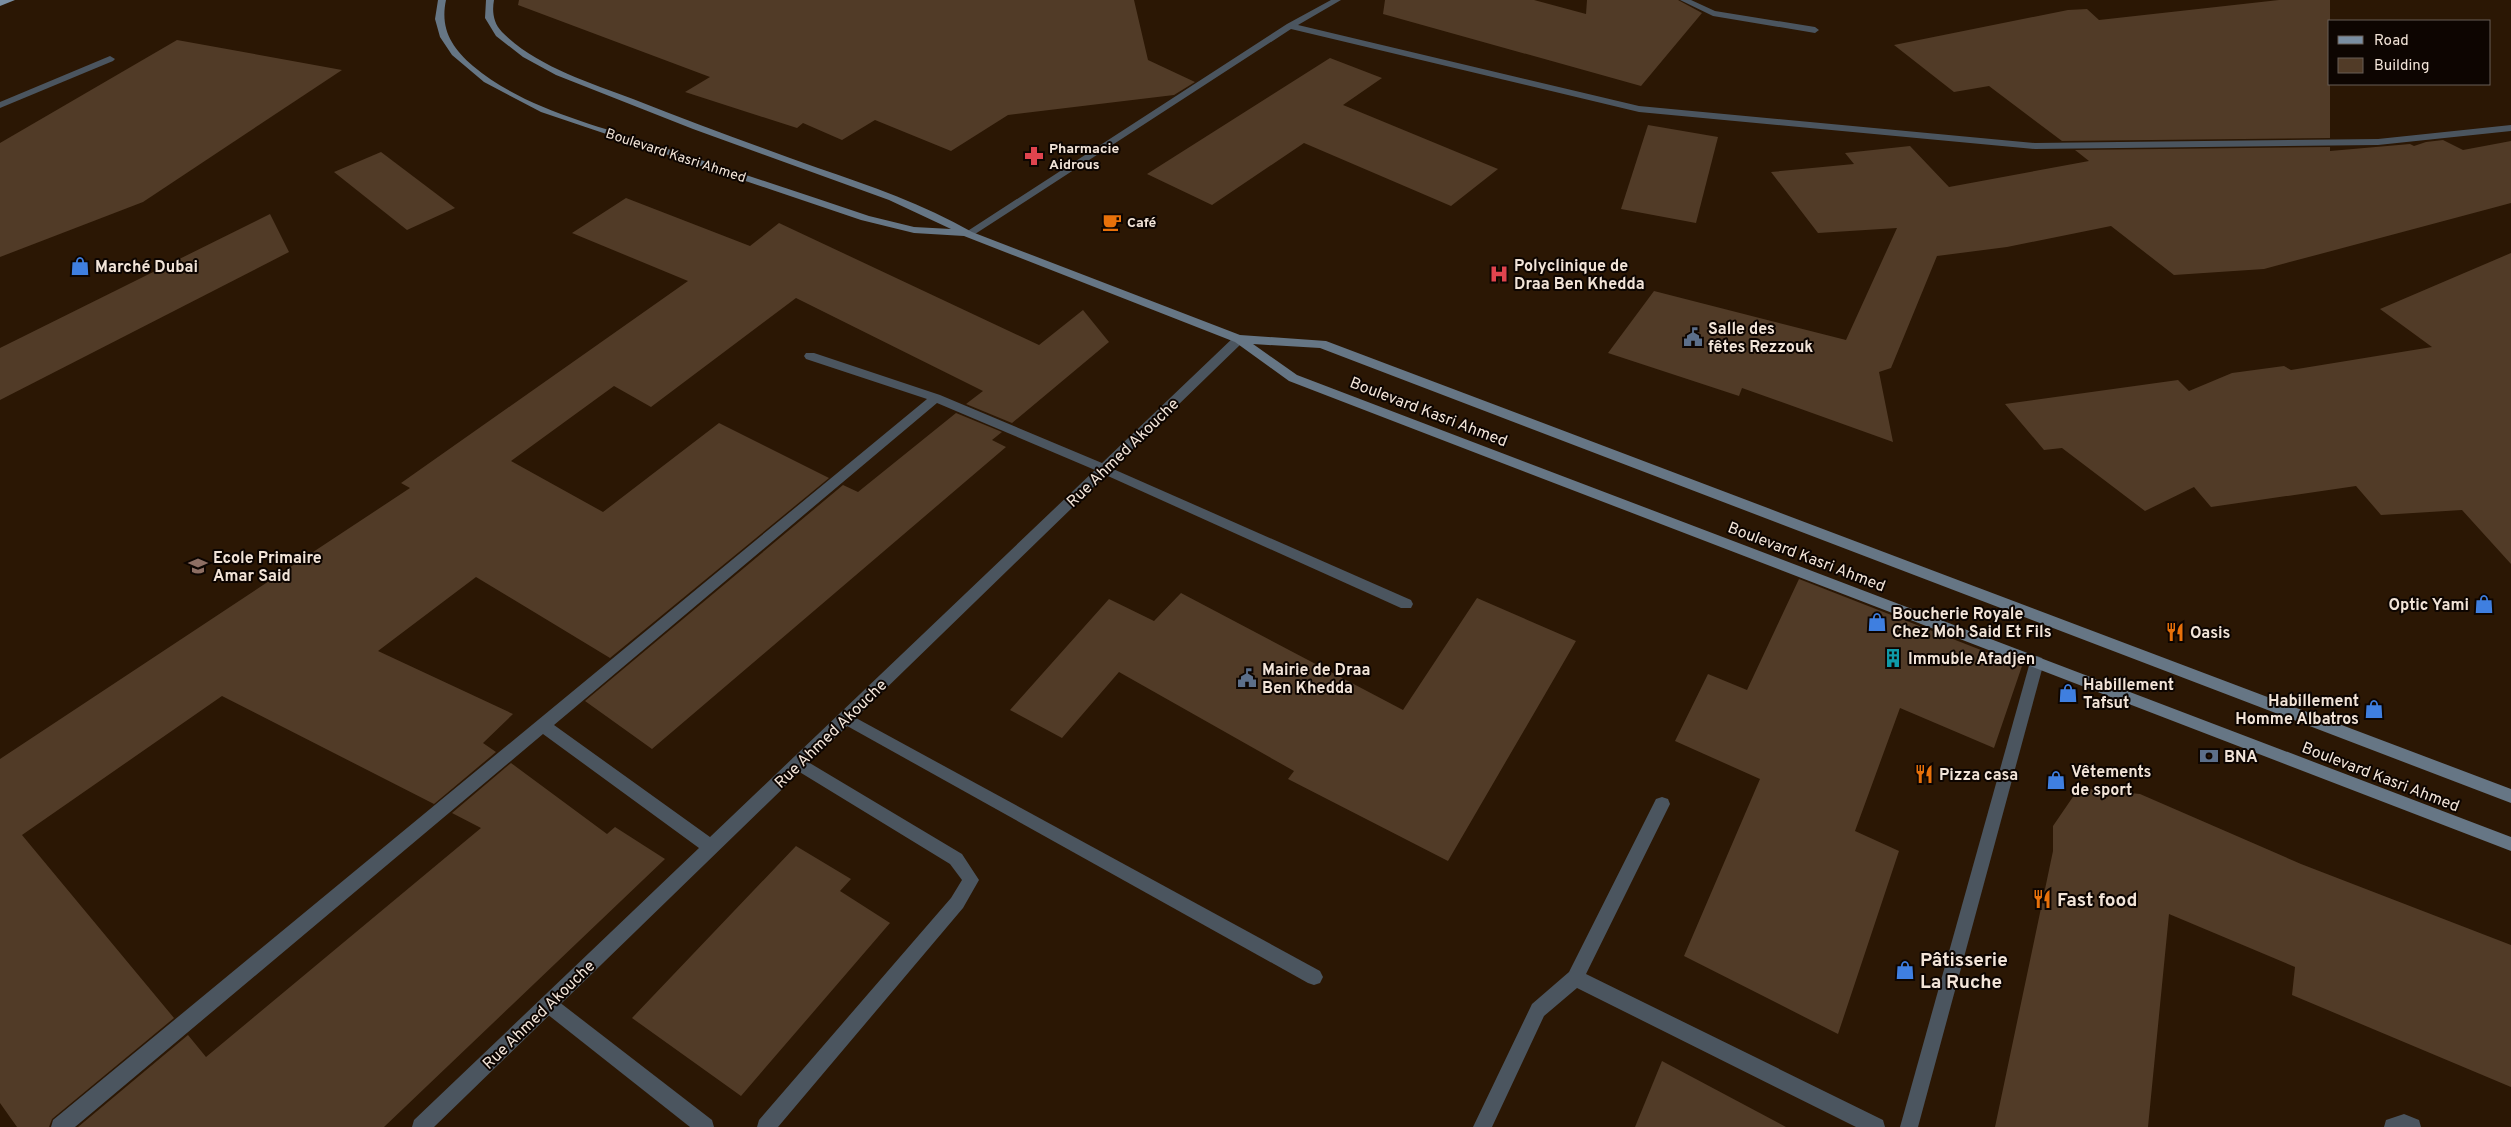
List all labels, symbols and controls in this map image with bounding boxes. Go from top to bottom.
legend [2328,20,2491,85]
text: Road [2374,32,2409,51]
text: Building [2374,57,2429,76]
street label: Boulevard Kasri Ahmed [603,126,748,187]
place label: Pharmacie Aidrous [1049,141,1119,174]
pharmacy icon: Pharmacie Aidrous [1023,145,1045,167]
cafe icon: Café [1101,211,1123,233]
place label: Café [1127,215,1157,232]
shop icon: Marché Dubai [69,255,91,277]
place label: Polyclinique de Draa Ben Khedda [1514,257,1645,295]
place label: Marché Dubai [95,258,198,278]
hospital icon: Polyclinique de Draa Ben Khedda [1488,263,1510,285]
place label: Salle des fêtes Rezzouk [1708,320,1813,358]
public building icon: Salle des fêtes Rezzouk [1682,326,1704,348]
street label: Boulevard Kasri Ahmed [1347,374,1510,452]
street label: Rue Ahmed Akouche [1063,395,1184,512]
street label: Boulevard Kasri Ahmed [1725,519,1888,597]
place label: Ecole Primaire Amar Said [213,549,322,587]
school or university icon: Ecole Primaire Amar Said [187,555,209,577]
shop icon: Optic Yami [2473,593,2495,615]
place label: Optic Yami [2389,596,2469,616]
place label: Boucherie Royale Chez Moh Said Et Fils [1892,605,2052,643]
shop icon: Boucherie Royale Chez Moh Said Et Fils [1866,611,1888,633]
restaurant icon: Oasis [2164,621,2186,643]
place label: Oasis [2190,624,2231,644]
building icon: Immuble Afadjen [1882,647,1904,669]
place label: Immuble Afadjen [1908,650,2035,670]
place label: Mairie de Draa Ben Khedda [1262,661,1370,699]
public building icon: Mairie de Draa Ben Khedda [1236,667,1258,689]
street label: Rue Ahmed Akouche [771,676,892,793]
place label: Habillement Tafsut [2083,676,2174,714]
shop icon: Habillement Tafsut [2057,682,2079,704]
place label: Habillement Homme Albatros [2235,692,2359,730]
shop icon: Habillement Homme Albatros [2363,698,2385,720]
street label: Boulevard Kasri Ahmed [2299,739,2462,817]
bank icon: BNA [2198,745,2220,767]
place label: BNA [2224,748,2258,768]
restaurant icon: Pizza casa [1913,763,1935,785]
place label: Vêtements de sport [2071,763,2152,801]
place label: Pizza casa [1939,766,2018,786]
shop icon: Vêtements de sport [2045,769,2067,791]
restaurant icon: Fast food [2031,888,2053,910]
place label: Fast food [2057,889,2137,913]
place label: Pâtisserie La Ruche [1920,949,2008,995]
street label: Rue Ahmed Akouche [479,957,600,1074]
shop icon: Pâtisserie La Ruche [1894,959,1916,981]

